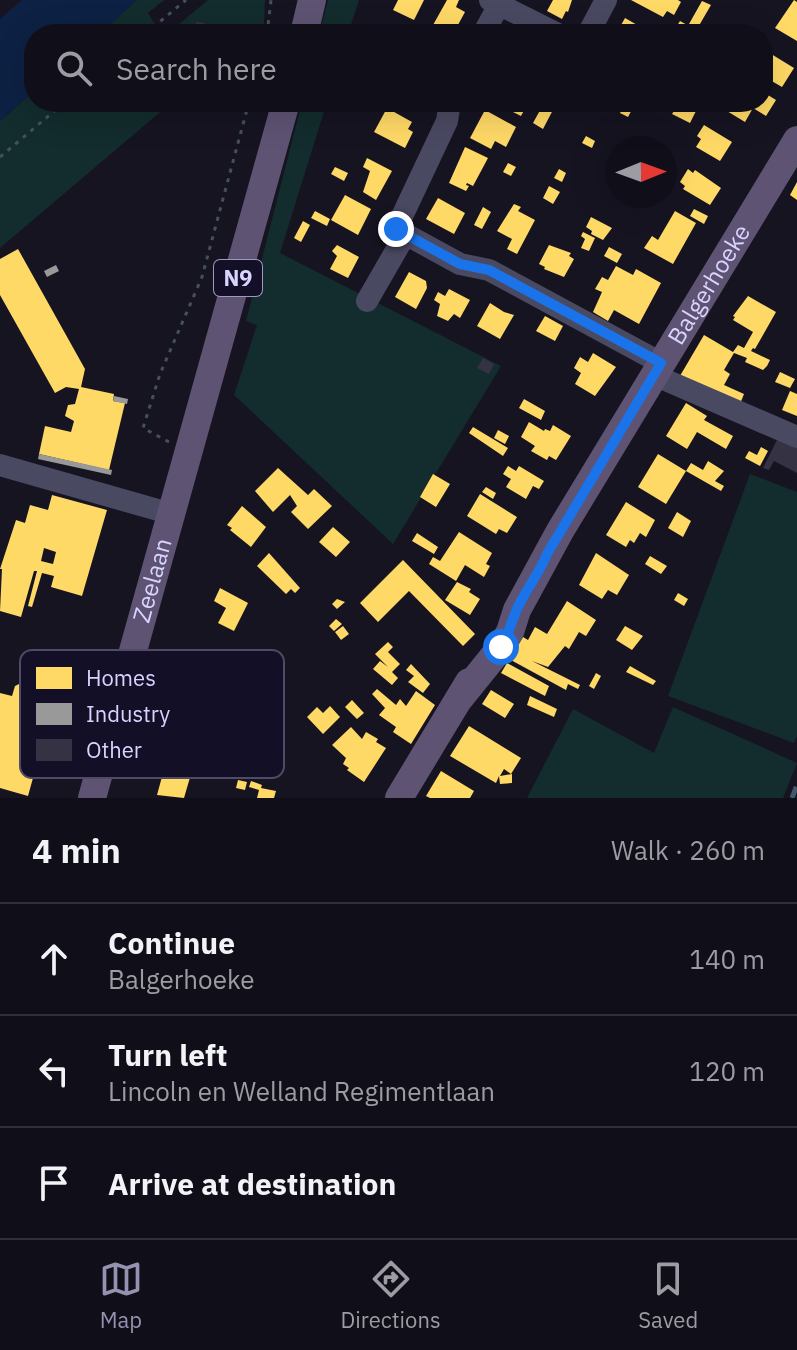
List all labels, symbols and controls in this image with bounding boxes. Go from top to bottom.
search box [24,24,773,112]
icon: search [52,46,96,90]
text: Search here [116,49,277,88]
north arrow [605,136,677,208]
route end [378,211,414,247]
street label: Balgerhoeke [660,218,757,350]
road number: N9 [214,260,262,296]
street label: Zeelaan [125,534,179,626]
route start [483,629,519,665]
legend [20,650,284,778]
text: Homes [86,663,156,692]
text: Industry [86,699,170,728]
text: Other [86,735,142,764]
text: 4 min [32,828,121,872]
text: Walk · 260 m [611,833,765,867]
text: Continue [108,923,235,962]
icon: ahead [32,937,76,981]
text: 140 m [689,942,765,976]
text: Balgerhoeke [108,962,254,996]
text: Turn left [108,1035,227,1074]
icon: left [32,1049,76,1093]
text: 120 m [689,1054,765,1088]
text: Lincoln en Welland Regimentlaan [108,1074,495,1108]
icon: arrive [32,1161,76,1205]
text: Arrive at destination [108,1164,396,1203]
tab: Map [99,1257,143,1334]
tab: Directions [341,1257,441,1334]
tab: Saved [638,1257,698,1334]

